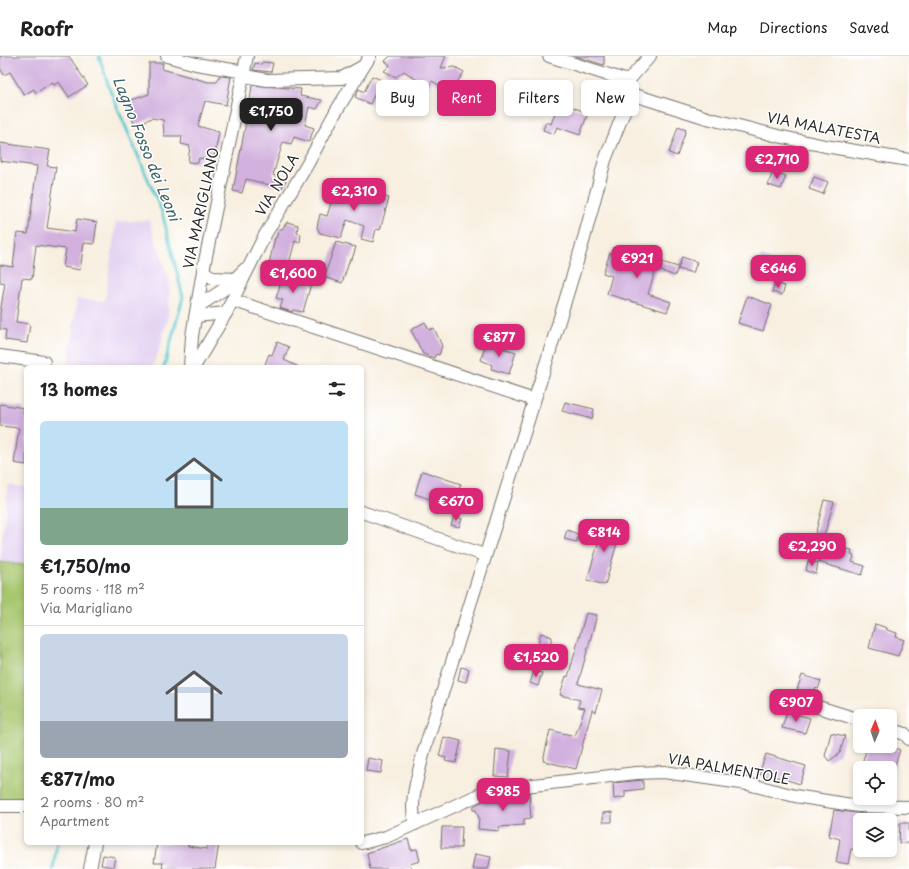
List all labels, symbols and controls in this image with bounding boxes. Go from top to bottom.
text: Roofr [20,14,73,42]
text: Map [707,17,737,38]
text: Directions [759,17,827,38]
text: Saved [849,17,889,38]
water label: Lagno Fosso dei Leoni [108,73,188,227]
chip: Buy [376,80,429,116]
chip: Rent [437,80,496,116]
chip: Filters [504,80,573,116]
chip: New [581,80,639,116]
pin: €1,750 [238,98,304,132]
text: €1,750 [249,101,293,120]
street label: VIA MALATESTA [765,106,883,149]
street label: VIA MARIGLIANO [177,145,224,271]
pin: €2,710 [744,146,810,180]
text: €2,710 [755,149,799,168]
street label: VIA NOLA [250,150,303,220]
pin: €2,310 [321,178,387,212]
text: €2,310 [331,181,377,200]
pin: €921 [613,245,661,279]
text: €921 [620,248,654,267]
pin: €646 [754,255,802,289]
text: €646 [760,258,796,277]
pin: €1,600 [260,260,326,294]
text: €1,600 [269,263,317,282]
pin: €877 [475,324,523,358]
text: €877 [483,327,515,346]
text: 13 homes [40,376,117,402]
icon: filters [326,378,348,400]
icon: home [158,447,230,519]
pin: €670 [432,488,480,522]
text: €670 [438,491,474,510]
pin: €814 [580,519,628,553]
text: €814 [587,522,621,541]
pin: €2,290 [779,533,845,567]
text: €2,290 [788,536,836,555]
text: €1,750/mo [40,553,130,579]
text: 5 rooms · 118 m² [40,579,145,598]
text: Via Marigliano [40,598,133,617]
pin: €1,520 [503,644,569,678]
text: €1,520 [513,647,559,666]
icon: home [158,660,230,732]
pin: €907 [772,689,820,723]
text: €907 [778,692,814,711]
north arrow [853,709,897,753]
map controls [853,709,897,857]
street label: VIA PALMENTOLE [666,747,792,790]
button: locate [853,761,897,805]
text: €877/mo [40,766,115,792]
pin: €985 [479,778,527,812]
text: €985 [486,781,520,800]
text: 2 rooms · 80 m² [40,792,145,811]
text: Apartment [40,811,109,830]
button: layers [853,813,897,857]

